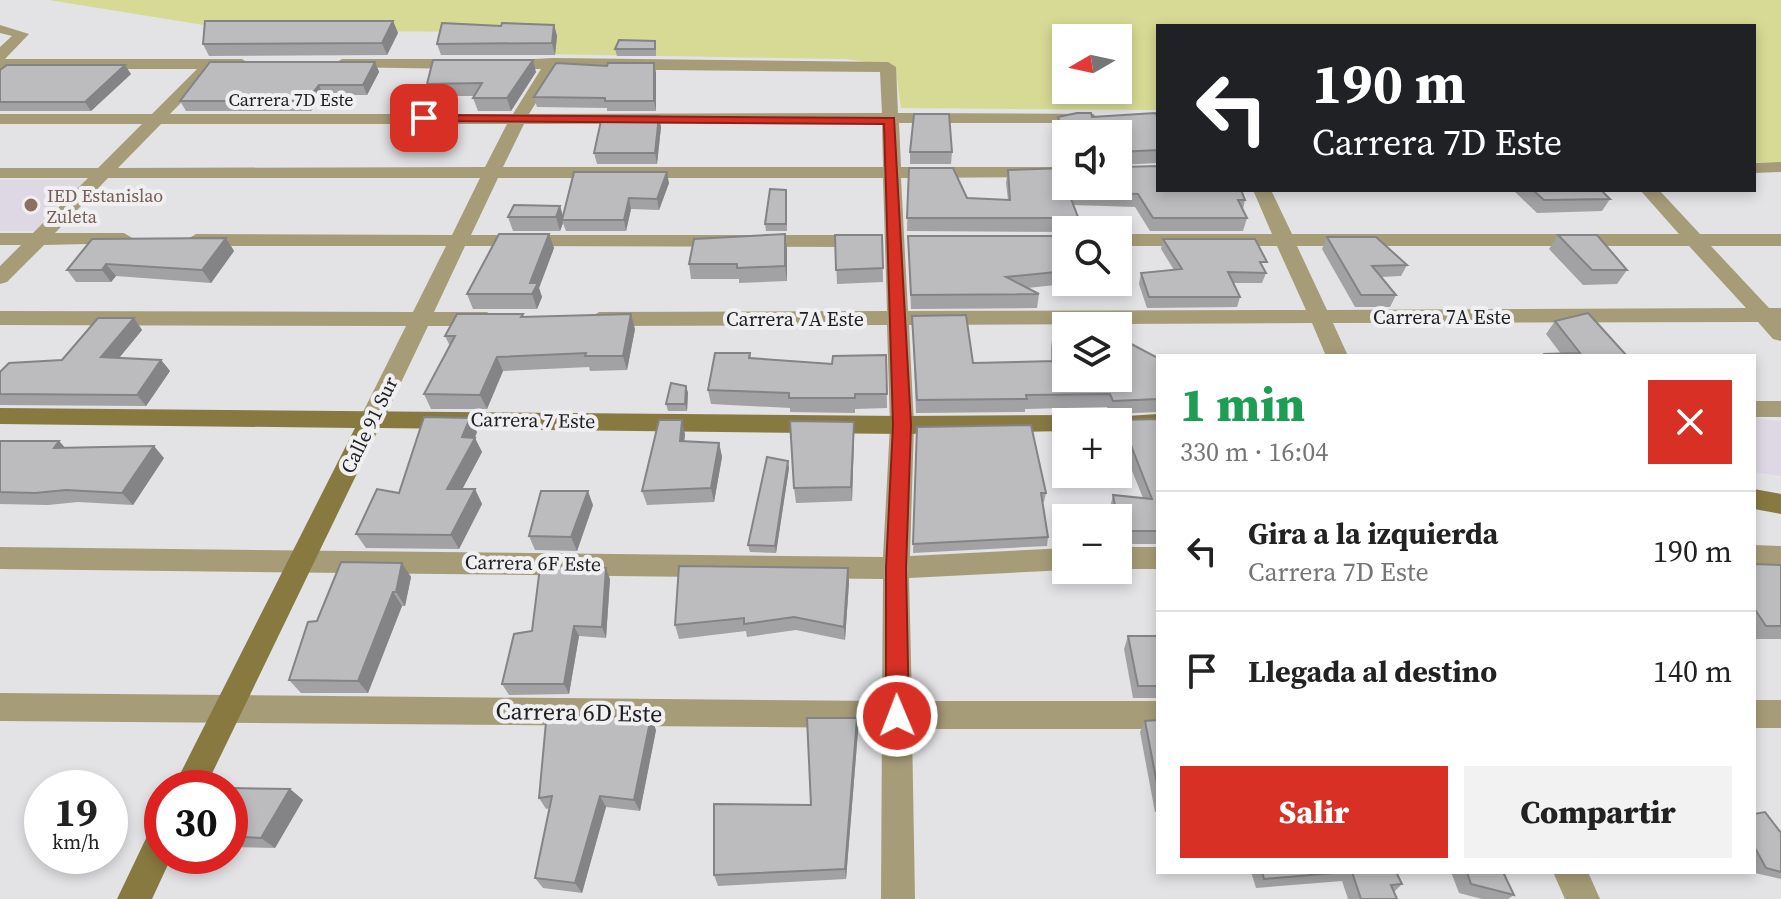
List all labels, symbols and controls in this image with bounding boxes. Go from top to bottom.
north arrow [1052,24,1132,104]
map controls [1052,24,1132,584]
text: 190 m [1312,45,1466,122]
icon: left [1180,56,1284,160]
pin [390,84,458,152]
street label: Carrera 7D Este [228,87,354,112]
icon: arrive [402,96,446,140]
text: Carrera 7D Este [1312,118,1562,167]
button: sound [1052,120,1132,200]
place label: IED Estanislao Zuleta [47,183,163,229]
marker: IED Estanislao Zuleta [22,196,40,214]
button: search [1052,216,1132,296]
street label: Carrera 7A Este [1373,303,1511,331]
street label: Carrera 7A Este [726,305,864,333]
button: layers [1052,312,1132,392]
street label: Calle 91 Sur [334,371,405,478]
text: 1 min [1180,371,1305,437]
button: close [1648,380,1732,464]
street label: Carrera 7 Este [470,405,596,435]
button: + [1052,408,1132,488]
text: 330 m · 16:04 [1180,434,1328,470]
button: − [1052,504,1132,584]
text: Gira a la izquierda [1248,513,1498,554]
icon: left [1180,529,1224,573]
text: 190 m [1653,531,1732,572]
street label: Carrera 6F Este [465,548,601,578]
text: Carrera 7D Este [1248,554,1429,590]
icon: arrive [1180,649,1224,693]
text: Llegada al destino [1248,651,1497,692]
text: 140 m [1653,651,1732,692]
position arrow [855,674,939,758]
street label: Carrera 6D Este [495,694,663,730]
button: Salir [1180,766,1448,858]
button: Compartir [1464,766,1732,858]
speed limit sign: 30 [144,770,248,874]
text: 19 [54,785,98,839]
text: km/h [52,828,100,856]

